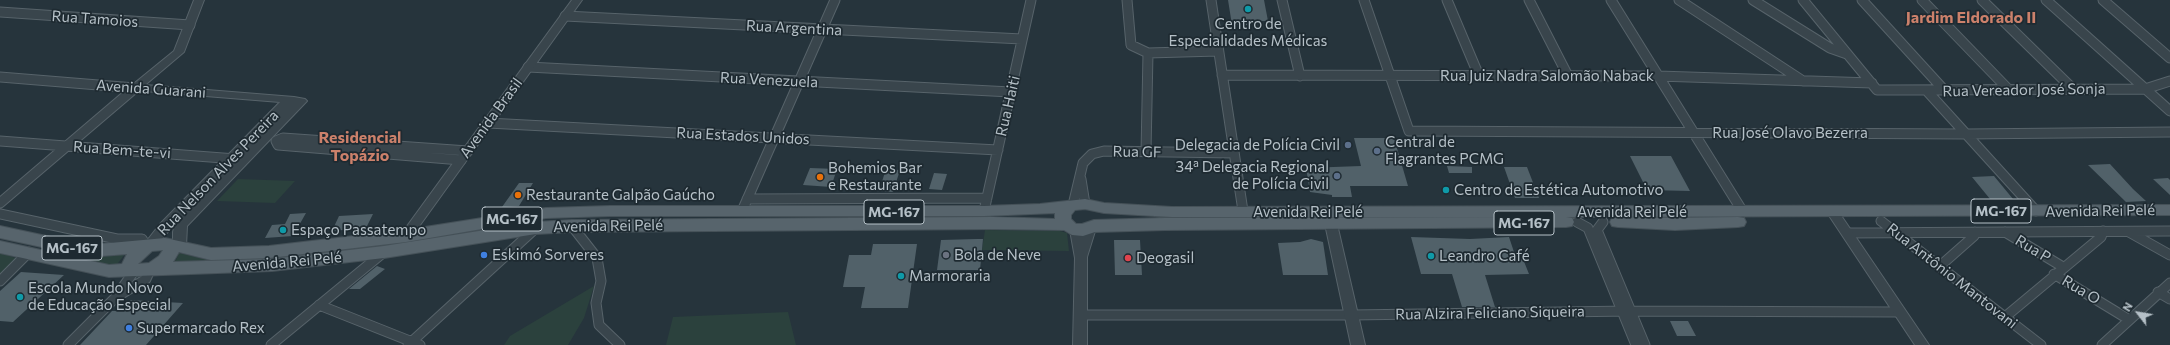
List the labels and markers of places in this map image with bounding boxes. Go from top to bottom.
marker: Centro de Especialidades Médicas [1243,4,1253,14]
place label: Centro de Especialidades Médicas [1169,15,1327,50]
place label: Central de Flagrantes PCMG [1385,133,1504,168]
place label: Delegacia de Polícia Civil [1175,136,1340,154]
marker: Delegacia de Polícia Civil [1343,140,1353,150]
marker: Central de Flagrantes PCMG [1372,146,1382,156]
place label: 34ª Delegacia Regional de Polícia Civil [1176,158,1329,193]
place label: Bohemios Bar e Restaurante [828,159,922,194]
marker: 34ª Delegacia Regional de Polícia Civil [1332,171,1342,181]
marker: Bohemios Bar e Restaurante [815,172,825,182]
place label: Centro de Estética Automotivo [1454,181,1663,199]
marker: Centro de Estética Automotivo [1441,185,1451,195]
place label: Restaurante Galpão Gaúcho [526,186,715,204]
marker: Restaurante Galpão Gaúcho [513,190,523,200]
place label: Espaço Passatempo [291,221,426,239]
marker: Espaço Passatempo [278,225,288,235]
place label: Eskimó Sorveres [492,246,604,264]
place label: Bola de Neve [954,246,1041,264]
place label: Leandro Café [1439,247,1530,265]
place label: Deogasil [1136,249,1194,267]
marker: Eskimó Sorveres [479,250,489,260]
marker: Bola de Neve [941,250,951,260]
marker: Leandro Café [1426,251,1436,261]
marker: Deogasil [1123,253,1133,263]
place label: Marmoraria [909,267,990,285]
marker: Marmoraria [896,271,906,281]
place label: Escola Mundo Novo de Educação Especial [28,279,171,314]
marker: Escola Mundo Novo de Educação Especial [15,292,25,302]
place label: Supermarcado Rex [137,319,265,337]
marker: Supermarcado Rex [124,323,134,333]

